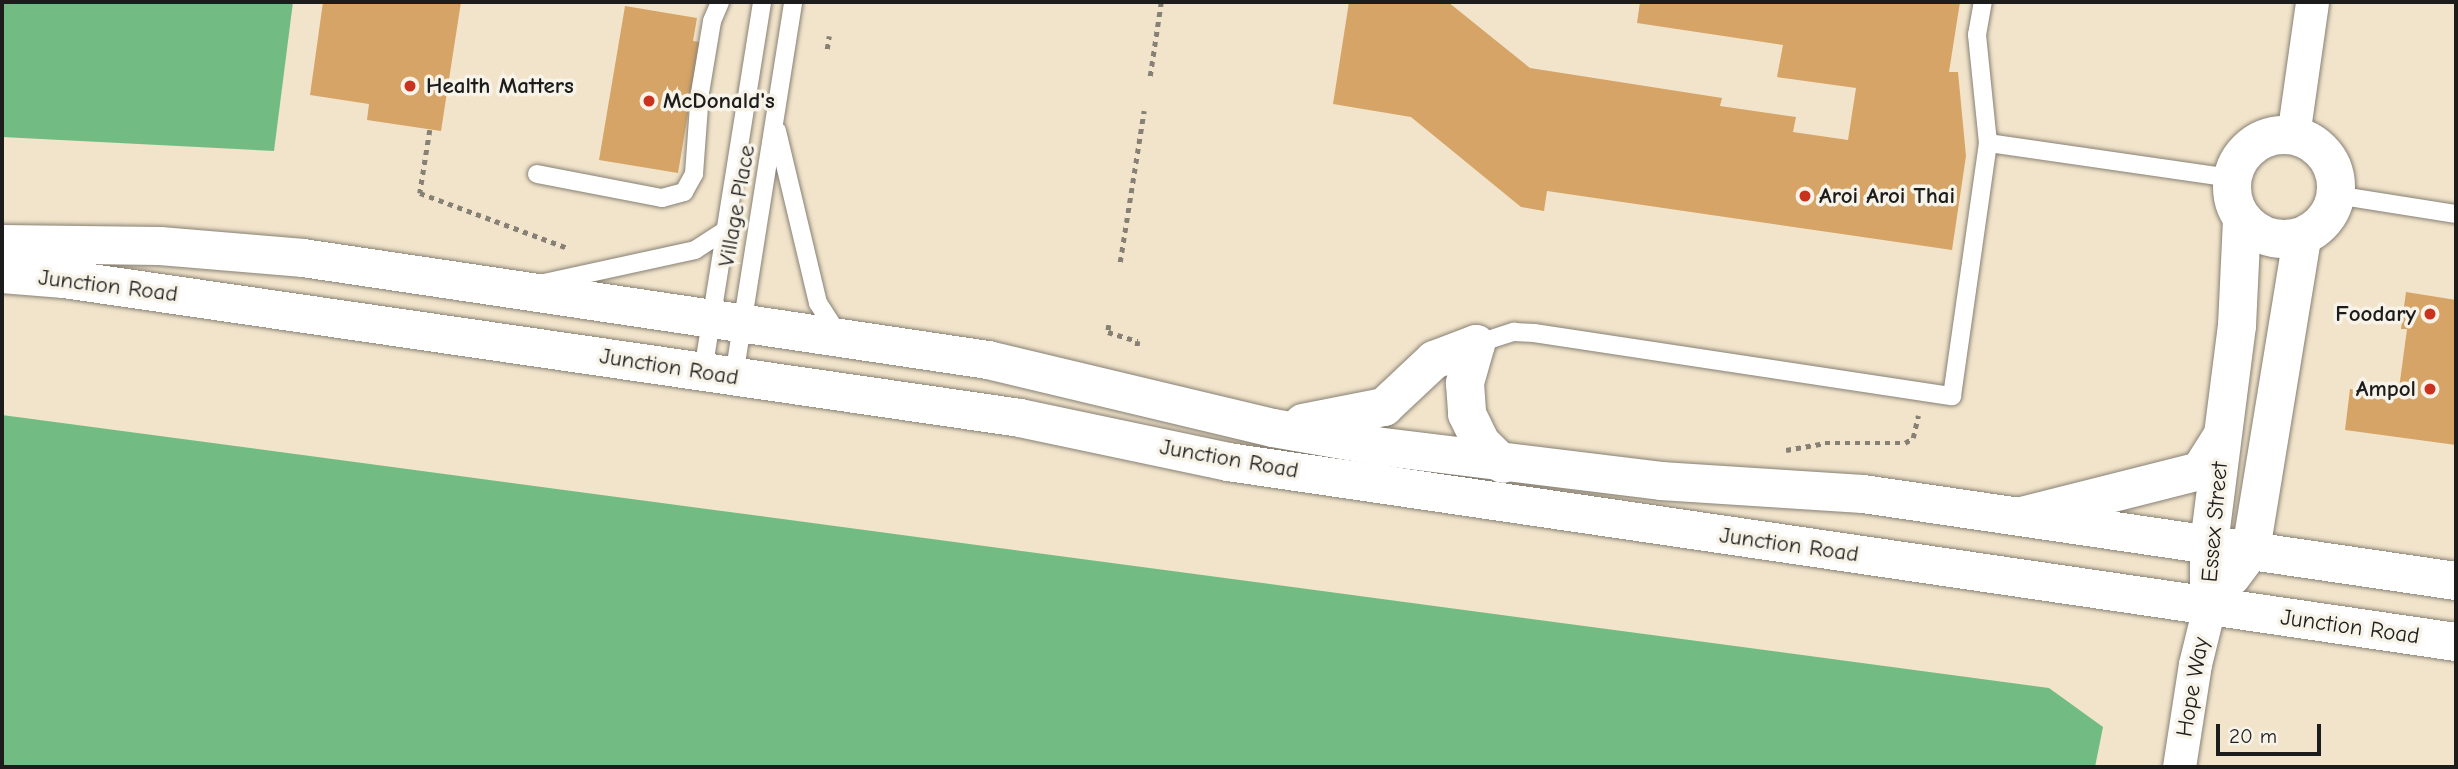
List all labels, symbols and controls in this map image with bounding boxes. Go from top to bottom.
place label: Health Matters [426,72,574,100]
marker: Health Matters [400,76,420,96]
place label: McDonald's [663,87,775,115]
marker: McDonald's [641,93,657,109]
street label: Village Place [713,143,761,269]
place label: Aroi Aroi Thai [1819,182,1955,210]
marker: Aroi Aroi Thai [1797,188,1813,204]
street label: Junction Road [37,264,179,308]
place label: Foodary [2335,300,2416,328]
marker: Foodary [2422,306,2438,322]
street label: Junction Road [598,342,740,392]
place label: Ampol [2356,375,2416,403]
marker: Ampol [2422,381,2438,397]
street label: Junction Road [1158,433,1300,485]
street label: Essex Street [2196,461,2234,583]
street label: Junction Road [1718,522,1860,568]
street label: Junction Road [2279,604,2421,650]
street label: Hope Way [2171,635,2215,739]
scale bar [2220,710,2325,754]
text: 20 m [2229,724,2277,748]

